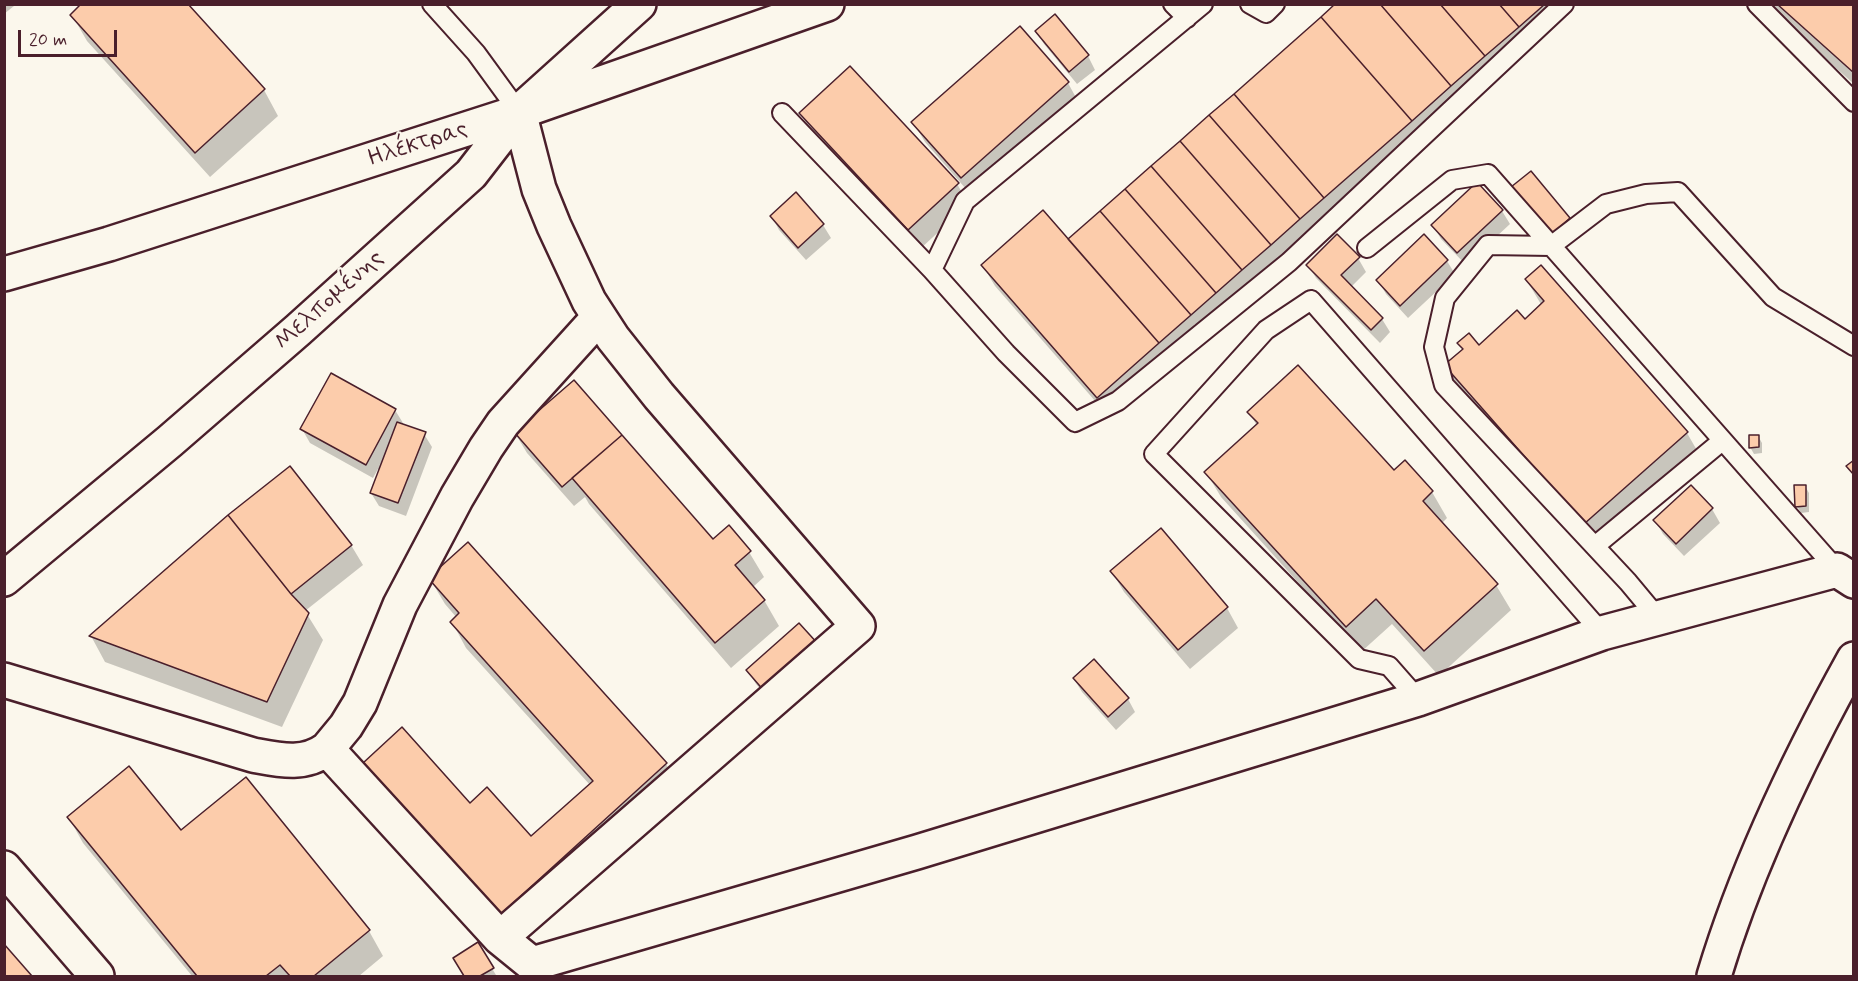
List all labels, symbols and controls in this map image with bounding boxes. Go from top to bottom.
scale bar [21,18,120,56]
text: 20 m [29,28,67,52]
street label: Ηλέκτρας [365,115,471,175]
street label: Μελπομένης [270,245,390,357]

